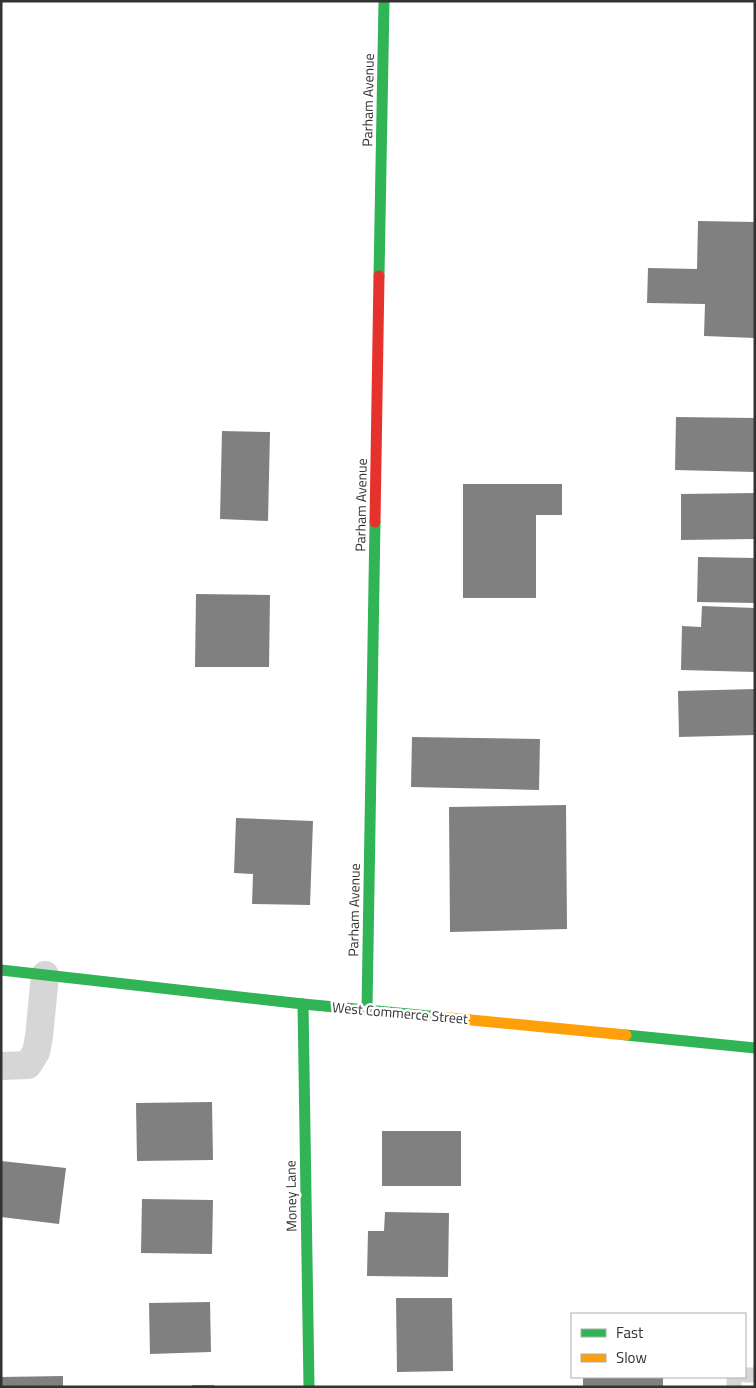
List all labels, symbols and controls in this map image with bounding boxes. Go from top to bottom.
street label: Parham Avenue [356,53,379,147]
street label: Parham Avenue [349,458,372,552]
street label: Parham Avenue [342,863,365,957]
street label: West Commerce Street [331,996,469,1029]
street label: Money Lane [279,1160,302,1232]
legend [571,1313,746,1378]
text: Fast [616,1321,644,1344]
text: Slow [616,1346,647,1369]

